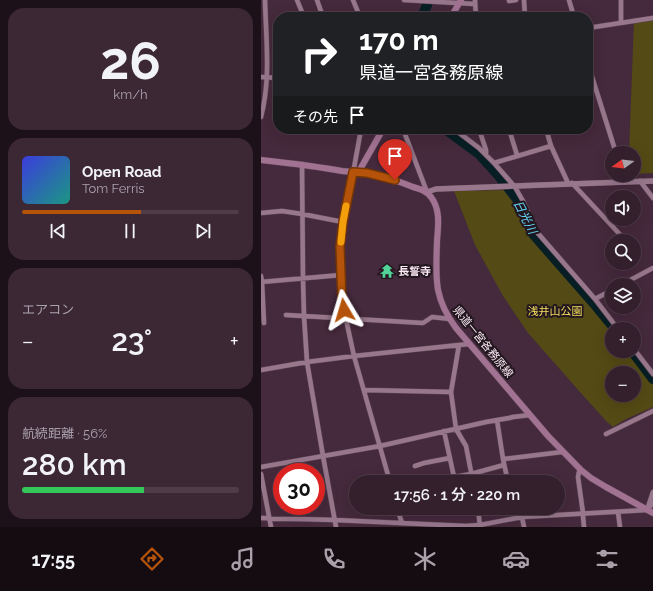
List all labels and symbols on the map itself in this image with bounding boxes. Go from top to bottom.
pin [378,139,412,180]
north arrow [605,146,641,182]
water label: 日光川 [511,198,540,238]
temple icon: 長誓寺 [379,263,395,279]
place label: 長誓寺 [398,265,431,278]
position arrow [323,289,365,331]
street label: 県道一宮各務原線 [450,304,516,380]
park label: 浅井山公園 [528,305,583,318]
speed limit sign: 30 [273,463,325,515]

